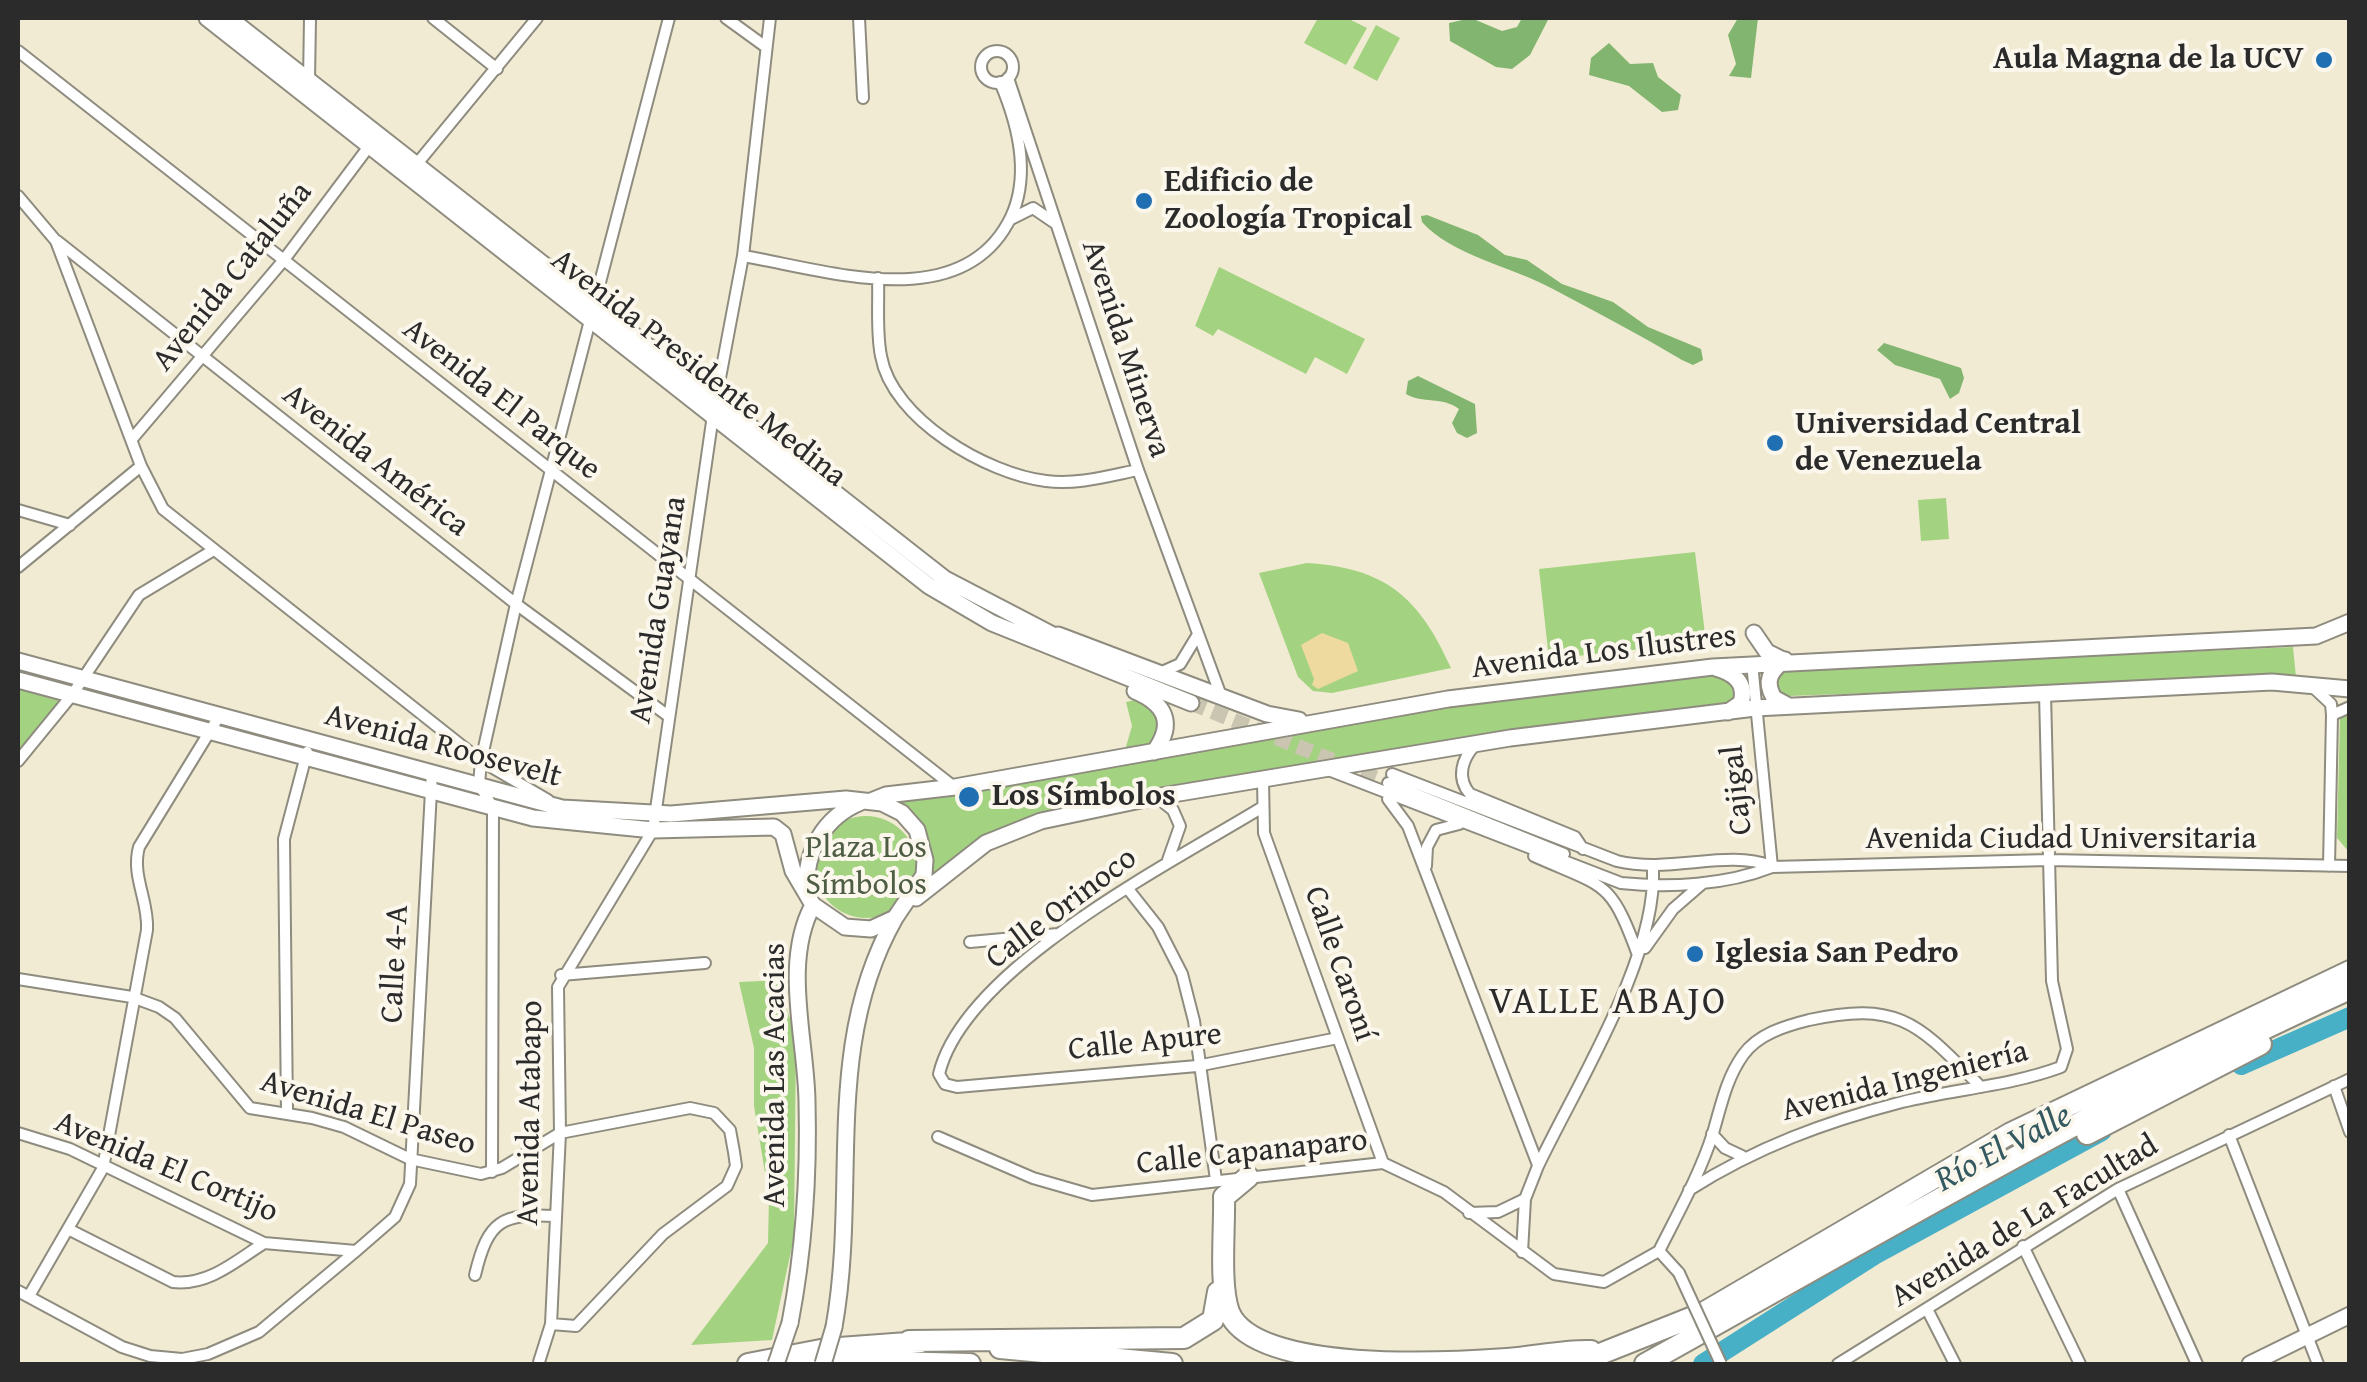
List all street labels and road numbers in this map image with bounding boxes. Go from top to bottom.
street label: Avenida Cataluña [145,175,321,379]
street label: Avenida Minerva [1072,236,1178,462]
street label: Avenida Presidente Medina [542,242,854,496]
street label: Avenida El Parque [394,311,608,489]
street label: Avenida América [274,376,476,546]
street label: Avenida Guayana [622,494,696,726]
street label: Avenida Los Ilustres [1469,618,1739,688]
street label: Avenida Roosevelt [320,697,566,797]
street label: Cajigal [1714,743,1762,837]
street label: Avenida Ciudad Universitaria [1865,821,2257,859]
street label: Calle Orinoco [979,840,1145,978]
street label: Calle Caroní [1295,882,1383,1046]
street label: Calle 4-A [374,904,418,1024]
street label: Avenida Las Acacias [757,943,795,1207]
street label: Avenida Atabapo [510,1000,552,1226]
street label: Calle Apure [1066,1016,1224,1070]
street label: Avenida Ingeniería [1778,1033,2032,1131]
street label: Avenida El Paseo [256,1063,480,1165]
street label: Avenida El Cortijo [49,1104,283,1232]
street label: Calle Capanaparo [1135,1122,1369,1184]
street label: Avenida de La Facultad [1885,1127,2165,1317]

